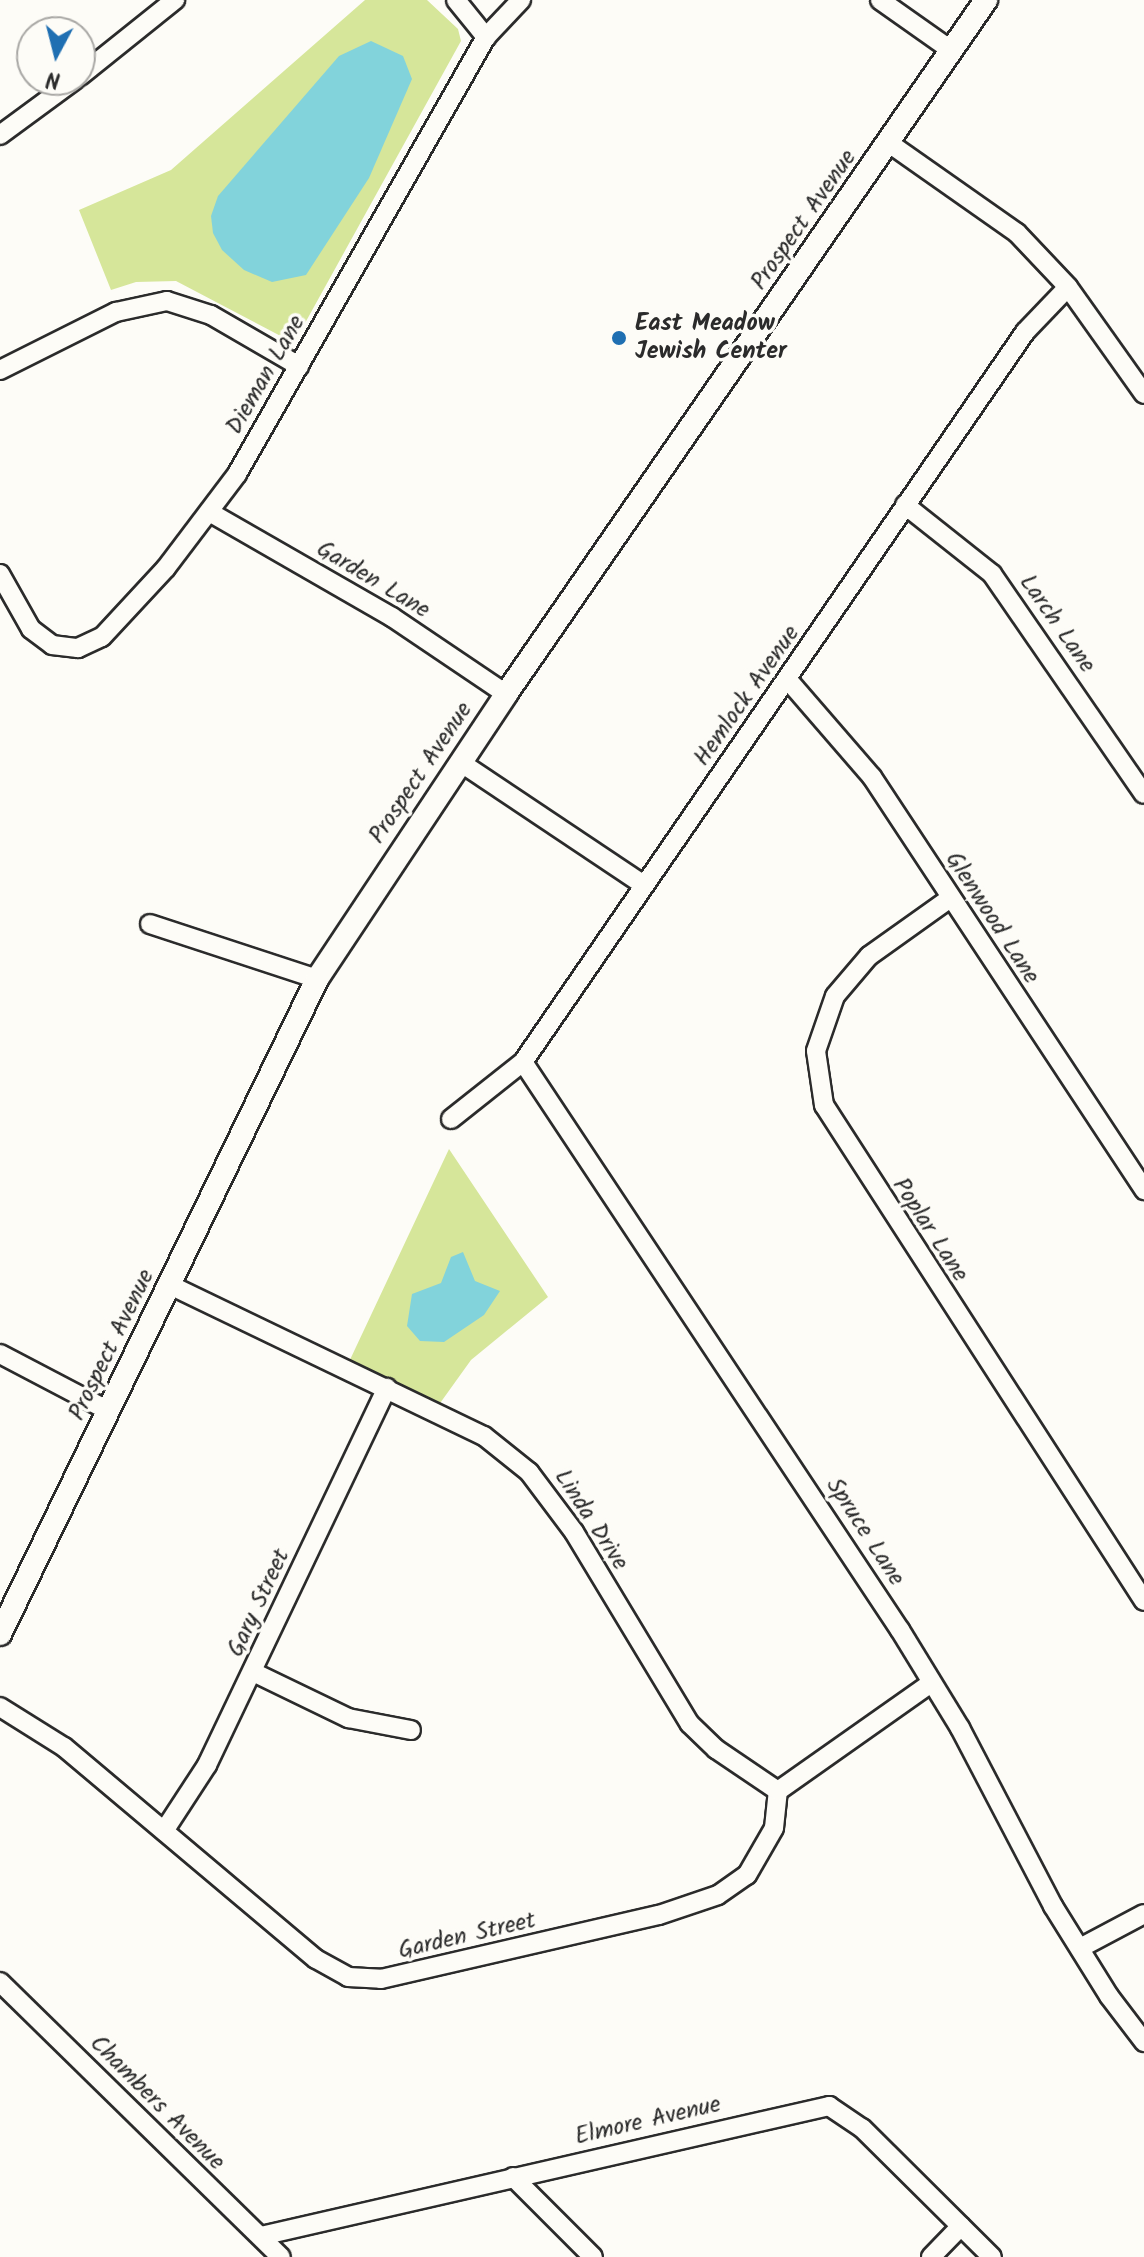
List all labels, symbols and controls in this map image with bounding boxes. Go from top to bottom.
north arrow [16,16,96,96]
text: N [44,60,62,97]
street label: Prospect Avenue [745,144,863,296]
street label: Dieman Lane [220,310,312,440]
place label: East Meadow Jewish Center [635,310,787,366]
marker: East Meadow Jewish Center [610,329,628,347]
street label: Garden Lane [311,535,435,625]
street label: Larch Lane [1013,569,1101,679]
street label: Hemlock Avenue [688,620,806,772]
street label: Prospect Avenue [363,697,479,849]
street label: Glenwood Lane [939,847,1045,989]
street label: Poplar Lane [886,1173,974,1287]
street label: Prospect Avenue [63,1265,161,1425]
street label: Linda Drive [548,1464,634,1576]
street label: Spruce Lane [819,1473,911,1591]
street label: Gary Street [222,1545,296,1661]
street label: Garden Street [396,1906,538,1966]
street label: Chambers Avenue [83,2029,231,2177]
street label: Elmore Avenue [572,2090,724,2152]

